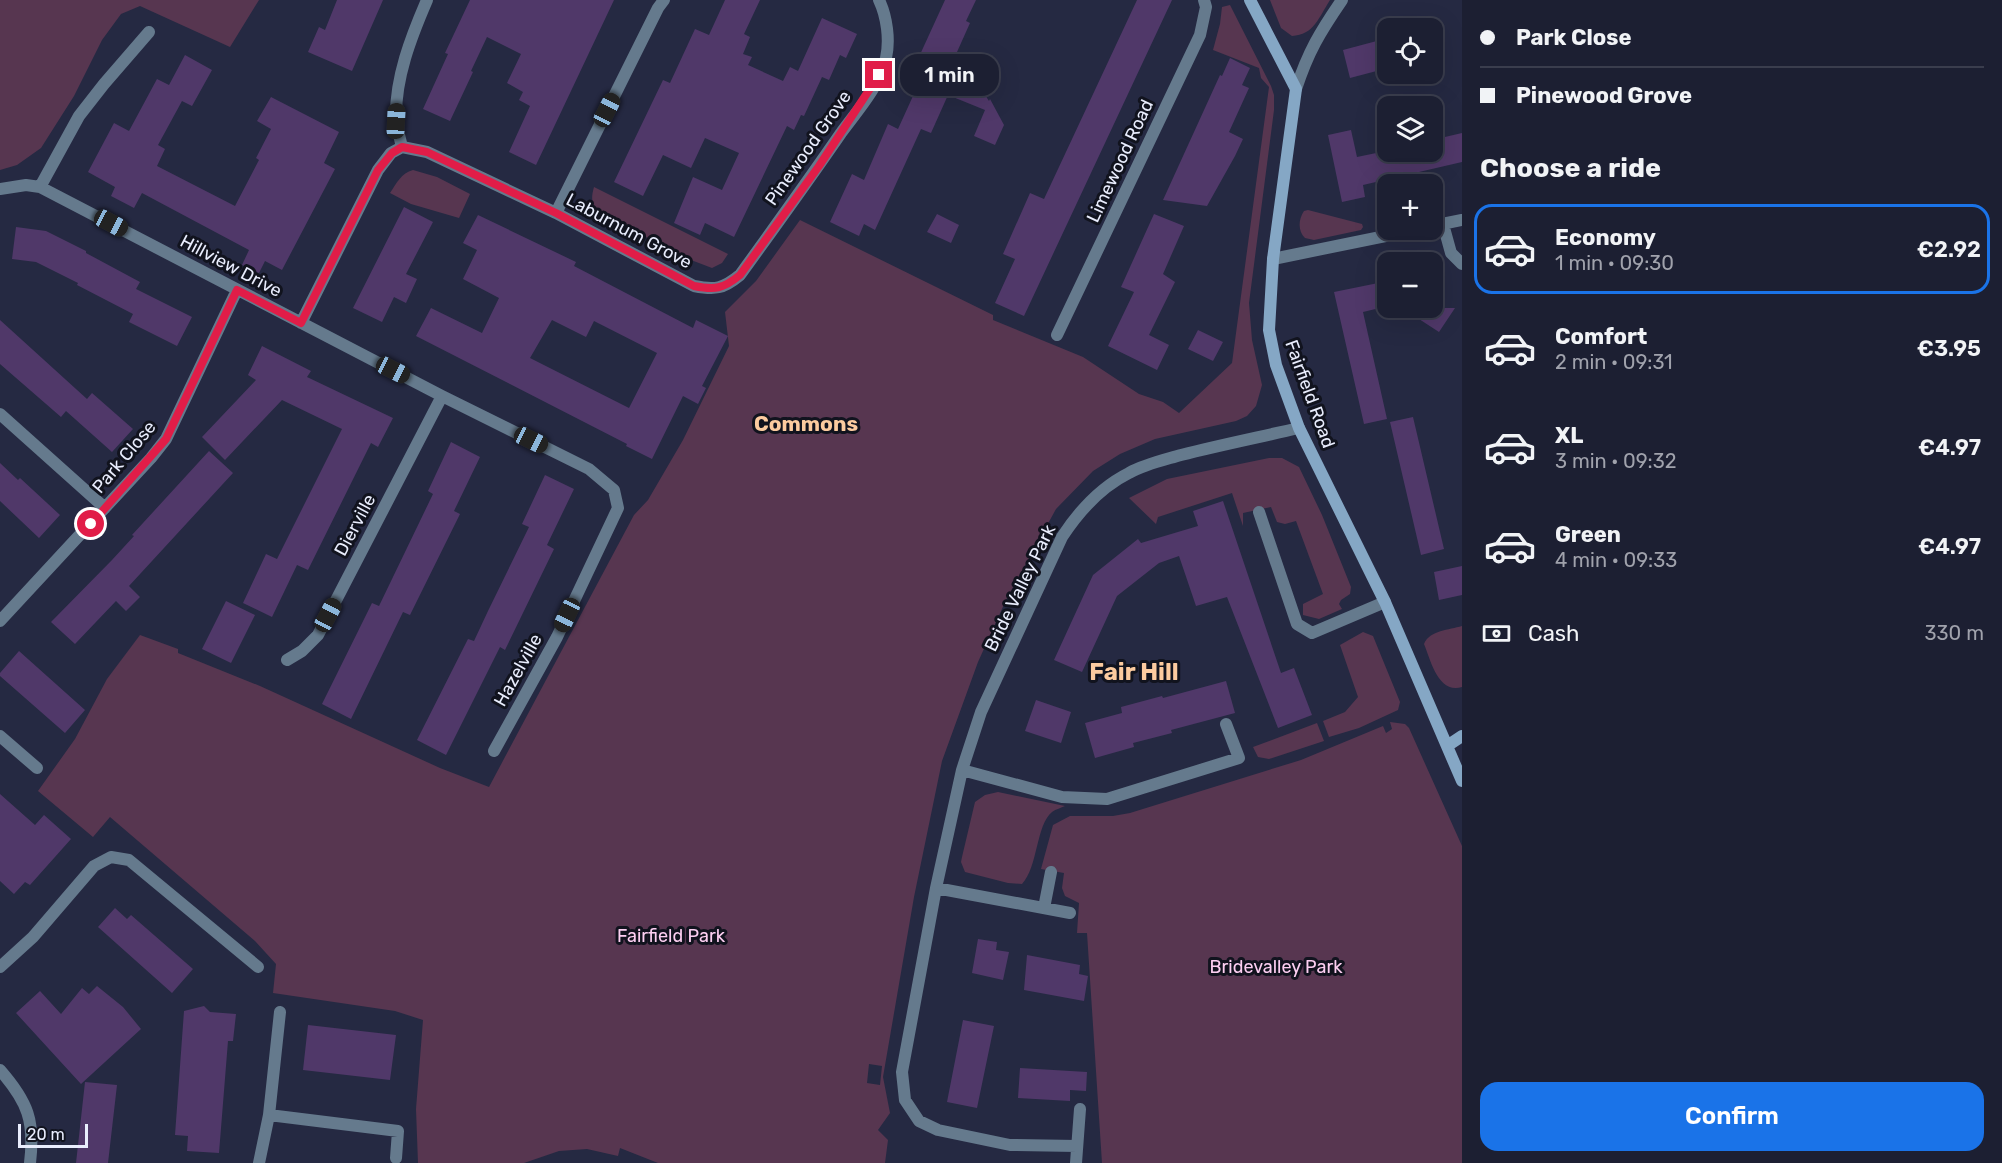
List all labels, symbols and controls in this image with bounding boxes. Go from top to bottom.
map controls [1377,18,1443,318]
button: locate [1377,18,1443,84]
text: Park Close [1516,24,1631,51]
callout: 1 min [900,54,999,96]
route end [865,61,892,88]
text: 1 min [924,63,975,87]
text: Pinewood Grove [1516,82,1692,109]
street label: Pinewood Grove [760,86,856,210]
car [591,90,623,130]
street label: Limewood Road [1082,96,1158,226]
button: layers [1377,96,1443,162]
car [386,103,406,139]
text: Choose a ride [1480,152,1661,184]
button: + [1377,174,1443,240]
street label: Laburnum Grove [562,189,696,273]
car [91,207,131,239]
icon: car [1483,222,1537,276]
text: Economy [1555,224,1656,251]
street label: Hillview Drive [176,230,286,302]
text: €2.92 [1917,236,1981,263]
text: 1 min · 09:30 [1555,251,1674,275]
button: − [1377,252,1443,318]
icon: car [1483,321,1537,375]
text: Comfort [1555,323,1647,350]
text: €3.95 [1917,335,1981,362]
street label: Fairfield Road [1280,337,1340,451]
text: 2 min · 09:31 [1555,350,1673,374]
car [373,354,413,386]
district label: Commons [754,411,858,436]
street label: Park Close [87,416,161,498]
icon: car [1483,420,1537,474]
text: XL [1555,422,1583,449]
car [511,424,551,456]
text: €4.97 [1918,434,1981,461]
text: 3 min · 09:32 [1555,449,1677,473]
street label: Dierville [330,490,380,560]
route start [77,510,104,537]
icon: car [1483,519,1537,573]
street label: Bride Valley Park [980,520,1061,655]
text: Green [1555,521,1621,548]
text: €4.97 [1918,533,1981,560]
text: 4 min · 09:33 [1555,548,1677,572]
car [312,595,344,635]
car [551,595,583,635]
icon: cash [1480,617,1513,650]
text: Cash [1528,620,1579,647]
text: 330 m [1925,621,1984,645]
street label: Hazelville [489,630,547,710]
district label: Fair Hill [1089,658,1179,686]
park label: Fairfield Park [617,925,726,947]
park label: Bridevalley Park [1209,956,1343,978]
button: Confirm [1480,1082,1984,1151]
scale bar [18,1121,88,1148]
text: 20 m [27,1125,65,1144]

